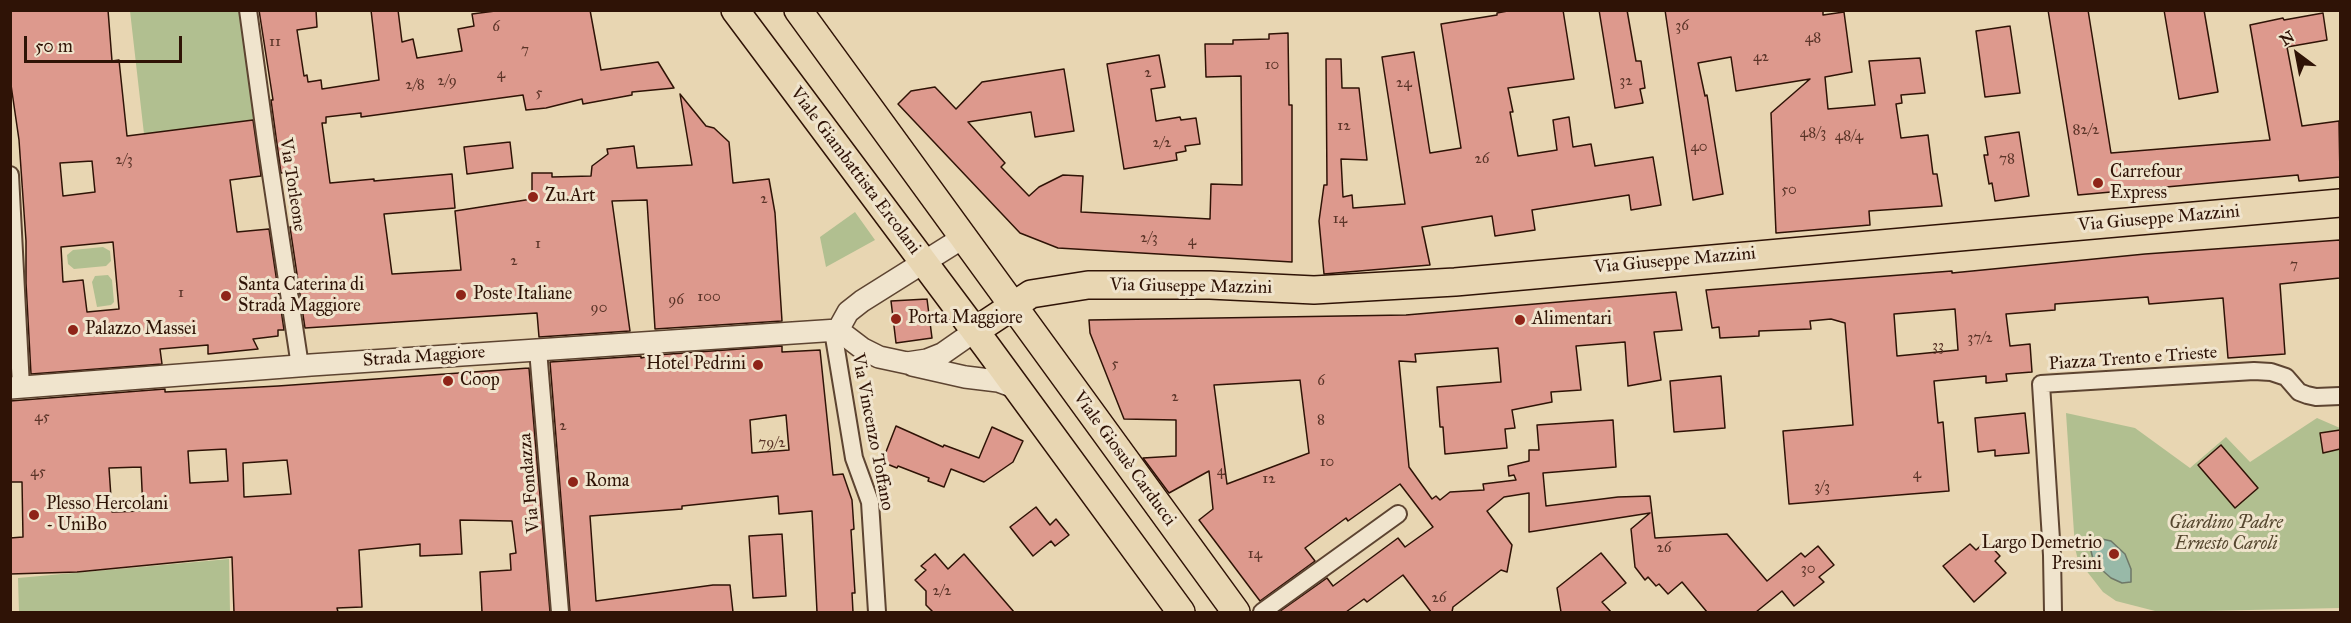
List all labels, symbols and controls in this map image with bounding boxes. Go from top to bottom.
house number: 36 [1675,17,1689,35]
house number: 6 [492,18,500,36]
scale bar [27,24,184,62]
north arrow [2267,24,2327,84]
text: N [2276,27,2298,50]
house number: 48 [1805,29,1821,47]
house number: 11 [269,33,281,51]
text: 50 m [35,35,73,57]
house number: 7 [521,41,529,59]
house number: 42 [1753,48,1769,66]
house number: 10 [1265,56,1279,74]
house number: 2 [1144,64,1152,82]
house number: 4 [497,65,505,83]
house number: 2/9 [437,72,457,90]
house number: 32 [1619,72,1633,90]
house number: 24 [1396,74,1412,92]
house number: 2/8 [405,76,425,94]
street label: Viale Giambattista Ercolani [785,83,925,259]
house number: 5 [536,84,542,102]
house number: 12 [1337,117,1351,135]
house number: 82/2 [2073,121,2099,139]
house number: 48/3 [1800,124,1826,142]
house number: 48/4 [1835,127,1863,145]
house number: 2/2 [1153,134,1171,152]
street label: Via Torleone [274,137,310,233]
house number: 40 [1690,138,1708,156]
house number: 26 [1474,150,1490,168]
house number: 78 [1999,150,2015,168]
house number: 2/3 [115,151,133,169]
place label: Carrefour Express [2110,162,2182,204]
marker: Carrefour Express [2091,176,2105,190]
house number: 50 [1781,181,1797,199]
place label: Zu.Art [545,186,595,208]
marker: Zu.Art [526,190,540,204]
house number: 2 [760,190,768,208]
street label: Via Giuseppe Mazzini [2077,201,2241,237]
house number: 14 [1333,210,1347,228]
house number: 2/3 [1140,229,1158,247]
house number: 4 [1188,232,1196,250]
house number: 1 [535,235,541,253]
street label: Via Giuseppe Mazzini [1593,243,1757,279]
house number: 2 [510,252,518,270]
house number: 7 [2290,256,2298,274]
place label: Santa Caterina di Strada Maggiore [238,275,364,318]
street label: Via Giuseppe Mazzini [1110,275,1272,299]
house number: 1 [178,284,184,302]
place label: Poste Italiane [473,284,572,306]
marker: Poste Italiane [454,288,468,302]
house number: 100 [697,288,721,306]
marker: Santa Caterina di Strada Maggiore [219,289,233,303]
house number: 96 [668,291,684,309]
house number: 90 [591,299,607,317]
place label: Porta Maggiore [908,308,1023,330]
place label: Alimentari [1532,309,1612,331]
marker: Porta Maggiore [889,312,903,326]
marker: Alimentari [1513,313,1527,327]
place label: Palazzo Massei [85,319,197,341]
marker: Palazzo Massei [66,323,80,337]
house number: 37/2 [1967,329,1993,347]
house number: 33 [1932,337,1944,355]
street label: Strada Maggiore [362,342,486,372]
street label: Piazza Trento e Trieste [2048,342,2218,376]
street label: Via Vincenzo Toffano [846,352,898,512]
place label: Hotel Pedrini [646,354,746,376]
house number: 5 [1112,355,1118,373]
marker: Hotel Pedrini [751,358,765,372]
place label: Coop [460,370,500,392]
house number: 6 [1317,372,1325,390]
marker: Coop [441,374,455,388]
street label: Viale Giosuè Carducci [1068,387,1180,531]
house number: 2 [1171,388,1179,406]
house number: 45 [34,408,50,426]
house number: 8 [1317,411,1325,429]
house number: 2 [559,417,567,435]
street label: Via Fondazza [515,432,545,534]
house number: 79/2 [758,434,786,452]
house number: 10 [1320,453,1334,471]
house number: 4 [1217,462,1225,480]
house number: 45 [30,463,46,481]
house number: 4 [1913,465,1921,483]
house number: 12 [1262,470,1276,488]
place label: Roma [585,471,629,493]
marker: Roma [566,475,580,489]
house number: 3/3 [1814,478,1830,496]
place label: Plesso Hercolani - UniBo [46,494,168,536]
marker: Plesso Hercolani - UniBo [27,508,41,522]
park label: Giardino Padre Ernesto Caroli [2169,513,2283,556]
place label: Largo Demetrio Presini [1981,533,2102,576]
house number: 26 [1656,539,1672,557]
house number: 14 [1248,545,1262,563]
marker: Largo Demetrio Presini [2107,547,2121,561]
house number: 30 [1801,560,1815,578]
house number: 2/2 [933,582,951,600]
house number: 26 [1431,589,1447,607]

